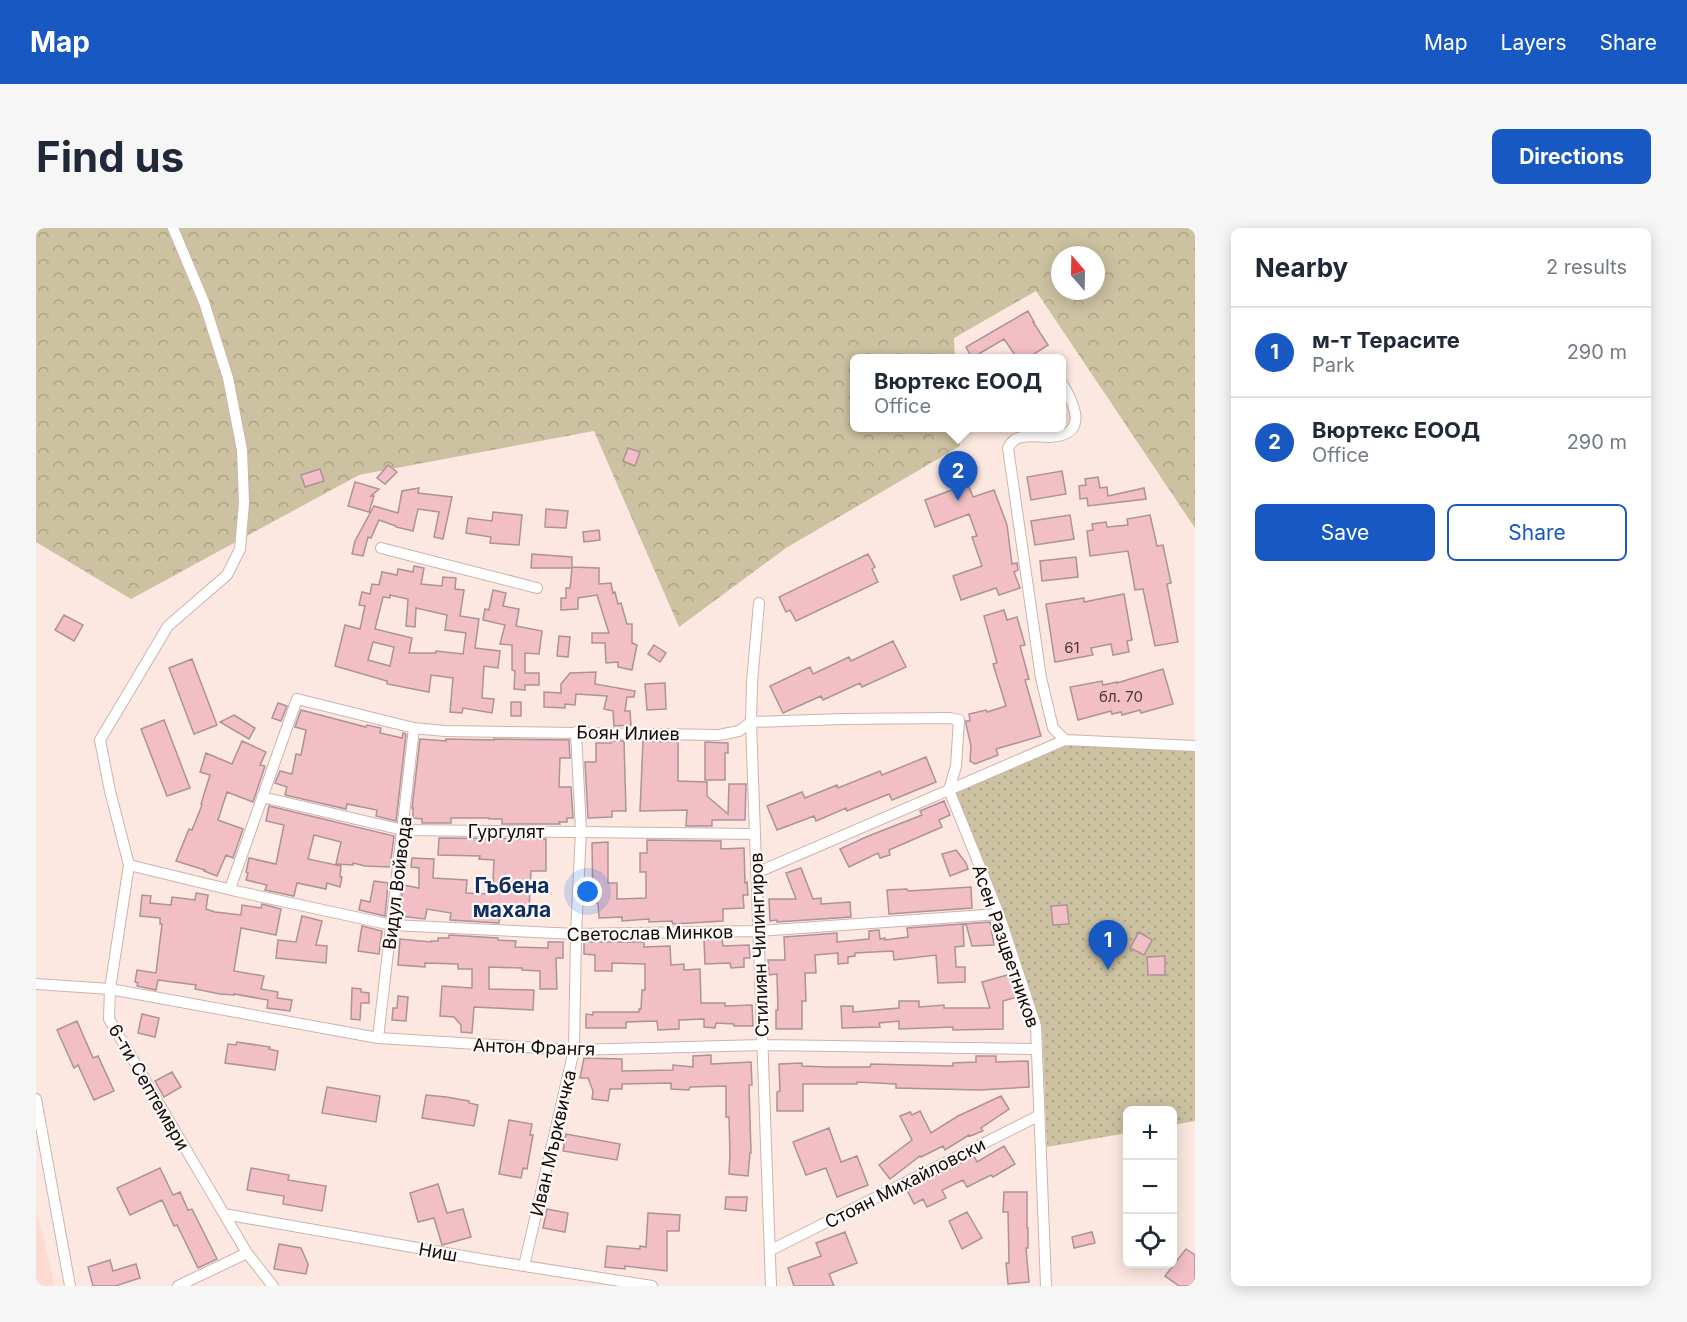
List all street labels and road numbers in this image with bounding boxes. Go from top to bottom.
street label: Боян Илиев [576,722,680,744]
street label: Видул Войвода [378,815,416,951]
street label: Гургулят [468,821,545,842]
street label: Стилиян Чилингиров [745,852,773,1038]
street label: Асен Разцветников [968,862,1044,1030]
street label: Светослав Минков [567,921,733,945]
street label: 6-ти Септември [104,1020,194,1154]
street label: Антон Франгя [473,1034,595,1060]
street label: Иван Мърквичка [526,1068,580,1218]
street label: Стоян Михайловски [821,1133,989,1233]
street label: Ниш [417,1238,459,1266]

